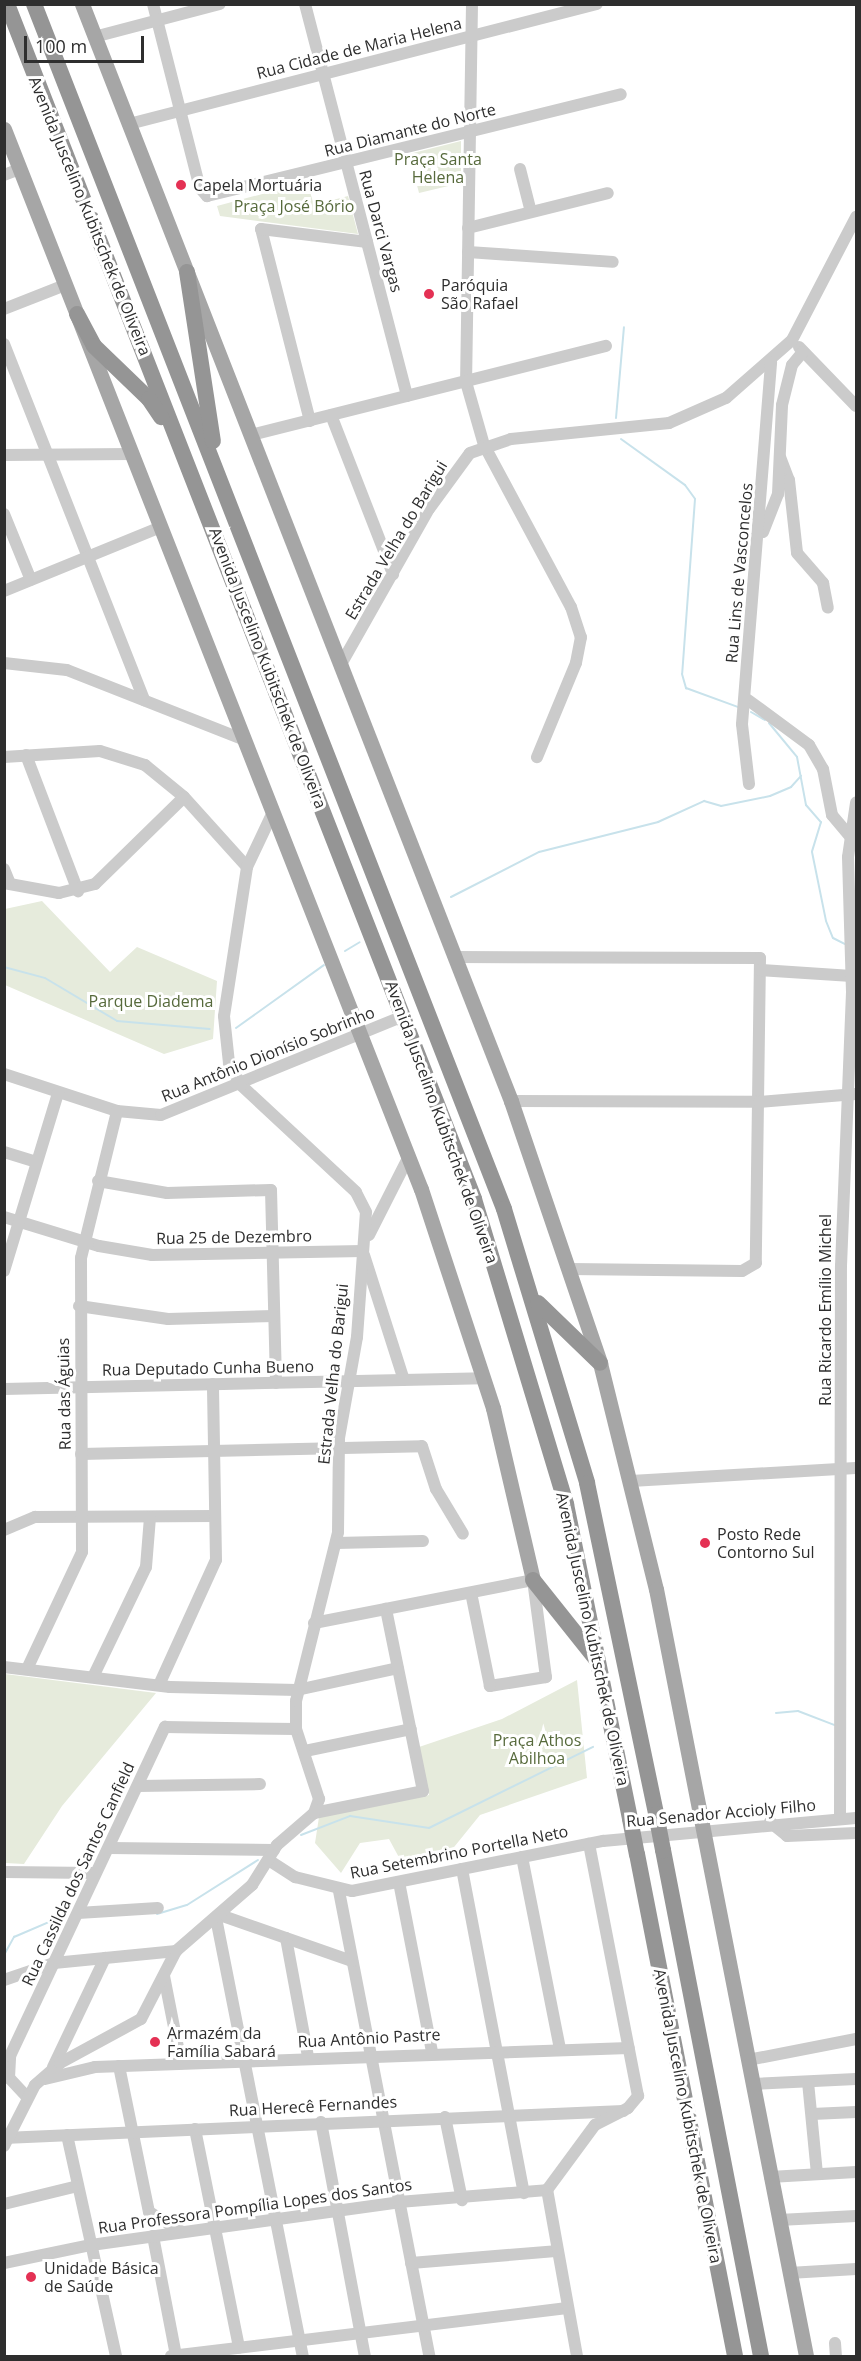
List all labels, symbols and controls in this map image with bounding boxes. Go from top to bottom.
street label: Rua Cidade de Maria Helena [254,13,464,83]
scale bar [27,24,147,62]
text: 100 m [35,34,87,58]
street label: Avenida Juscelino Kubitschek de Oliveira [25,74,155,358]
street label: Rua Diamante do Norte [322,99,498,161]
park label: Praça Santa Helena [394,149,482,187]
street label: Rua Darci Vargas [355,168,407,294]
place label: Capela Mortuária [193,175,322,195]
marker: Capela Mortuária [174,178,188,192]
park label: Praça José Bório [234,196,354,216]
place label: Paróquia São Rafael [441,275,519,313]
marker: Paróquia São Rafael [422,287,436,301]
street label: Estrada Velha do Barigui [341,457,451,623]
street label: Rua Lins de Vasconcelos [722,482,756,664]
street label: Avenida Juscelino Kubitschek de Oliveira [205,525,331,811]
street label: Avenida Juscelino Kubitschek de Oliveira [382,978,502,1266]
park label: Parque Diadema [89,991,213,1011]
street label: Rua Antônio Dionísio Sobrinho [159,1002,377,1106]
street label: Rua Ricardo Emílio Michel [815,1214,835,1406]
street label: Rua 25 de Dezembro [156,1226,312,1248]
street label: Estrada Velha do Barigui [314,1283,352,1465]
street label: Rua das Águias [53,1338,75,1450]
street label: Rua Deputado Cunha Bueno [102,1357,314,1379]
street label: Avenida Juscelino Kubitschek de Oliveira [552,1491,634,1787]
place label: Posto Rede Contorno Sul [717,1524,815,1562]
marker: Posto Rede Contorno Sul [698,1536,712,1550]
park label: Praça Athos Abilhoa [493,1730,581,1768]
street label: Rua Cassilda dos Santos Canfield [18,1759,138,1989]
street label: Rua Senador Accioly Filho [625,1795,817,1831]
street label: Rua Setembrino Portella Neto [348,1821,570,1883]
street label: Avenida Juscelino Kubitschek de Oliveira [650,1967,726,2265]
place label: Armazém da Família Sabará [167,2023,276,2061]
street label: Rua Antônio Pastre [297,2025,441,2051]
marker: Armazém da Família Sabará [148,2035,162,2049]
street label: Rua Herecê Fernandes [228,2092,398,2120]
street label: Rua Professora Pompília Lopes dos Santos [97,2174,413,2238]
place label: Unidade Básica de Saúde [44,2258,159,2296]
marker: Unidade Básica de Saúde [22,2268,40,2286]

